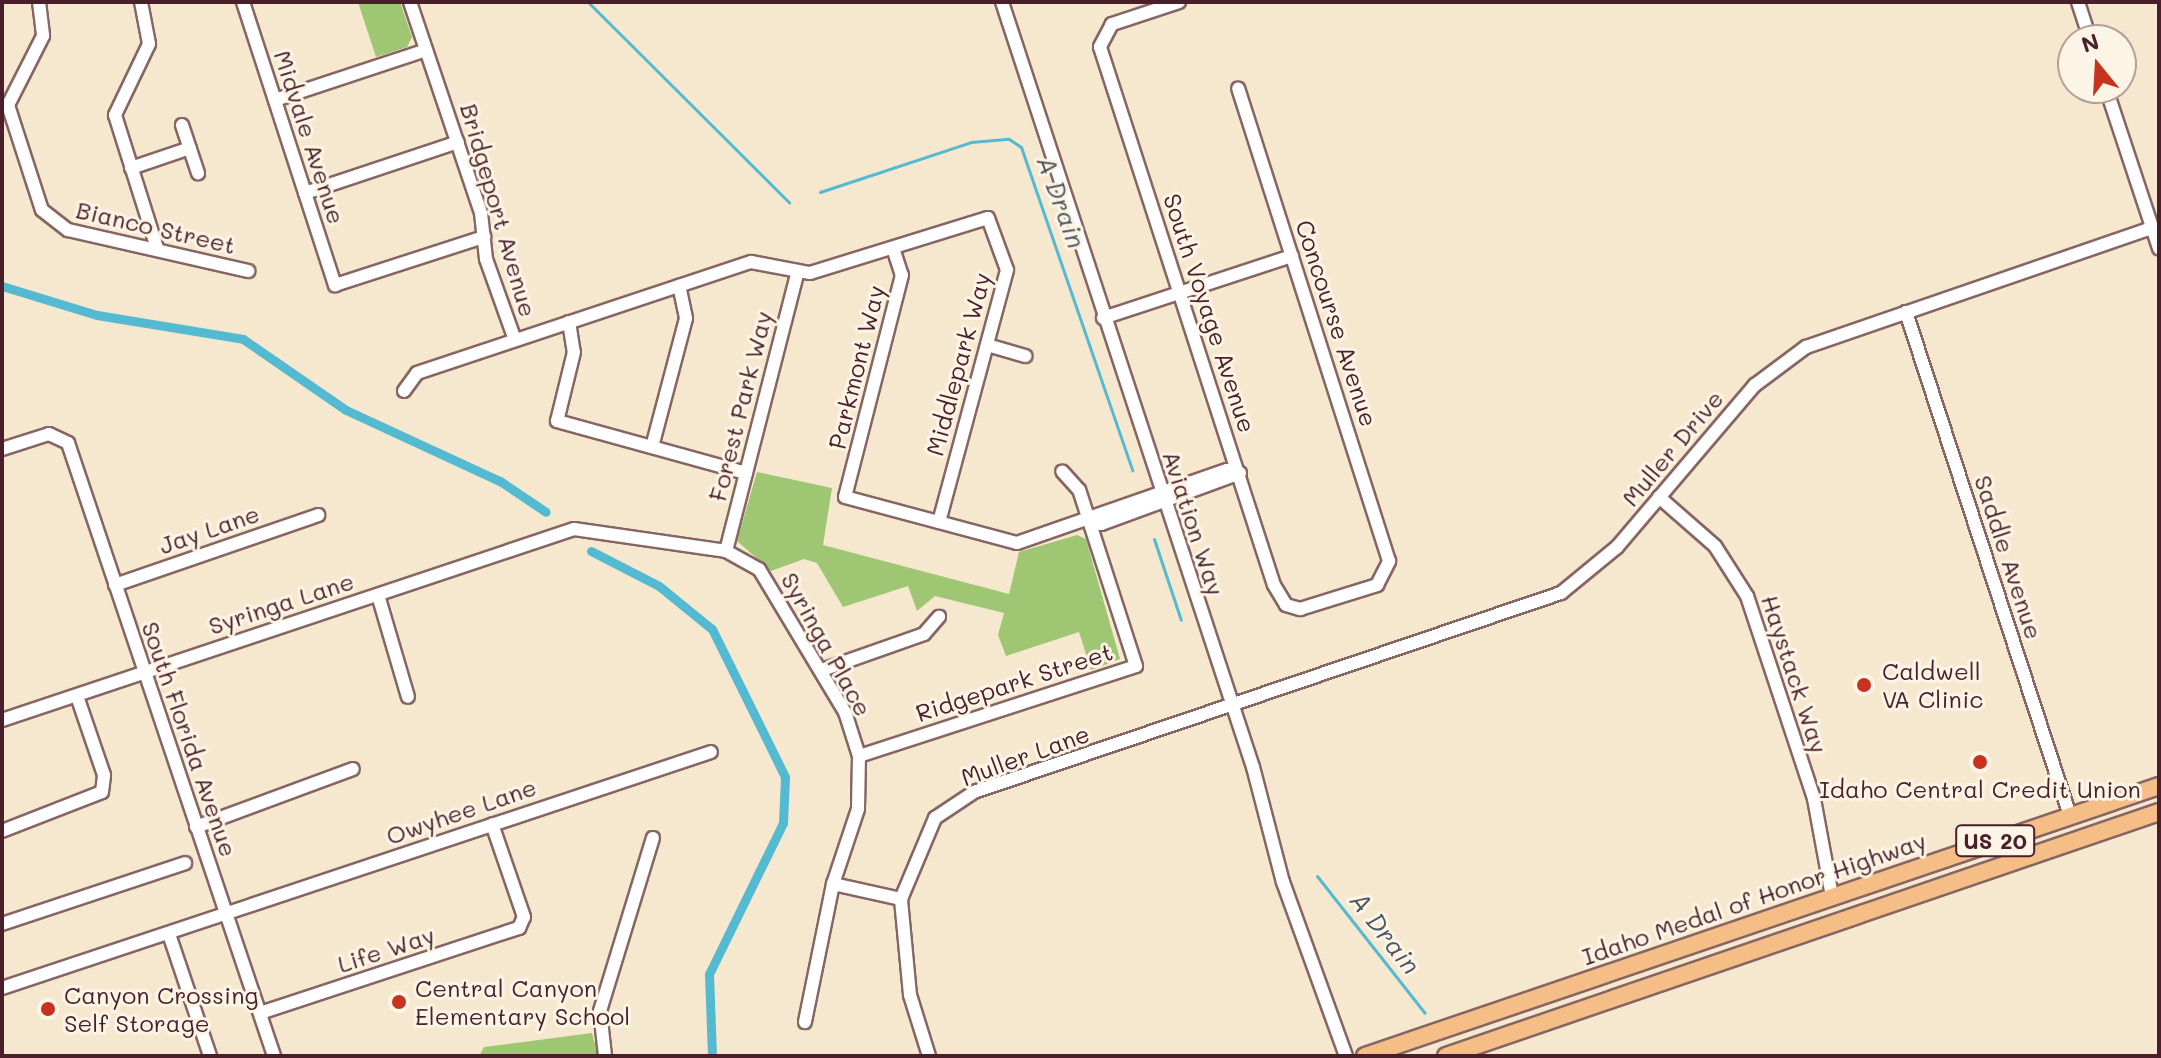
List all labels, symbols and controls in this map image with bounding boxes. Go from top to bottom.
north arrow [2057,24,2137,104]
text: N [2078,26,2102,59]
street label: Midvale Avenue [268,47,352,227]
street label: Bridgeport Avenue [455,100,543,320]
water label: A Drain [1030,152,1092,252]
street label: South Voyage Avenue [1158,190,1262,436]
street label: Bianco Street [73,195,239,259]
street label: Concourse Avenue [1290,216,1384,430]
street label: Middlepark Way [920,269,996,459]
street label: Parkmont Way [822,282,890,452]
street label: Forest Park Way [702,308,778,504]
street label: Muller Drive [1615,384,1729,512]
street label: Aviation Way [1157,447,1231,599]
street label: Saddle Avenue [1969,471,2049,643]
street label: Jay Lane [155,498,263,560]
street label: Syringa Lane [205,566,357,640]
street label: Syringa Place [776,567,878,721]
street label: Haystack Way [1756,591,1834,757]
street label: South Florida Avenue [136,618,244,860]
street label: Ridgepark Street [912,637,1116,727]
place label: Caldwell VA Clinic [1882,657,1983,713]
marker: Caldwell VA Clinic [1853,674,1875,696]
street label: Muller Lane [957,718,1093,792]
marker: Idaho Central Credit Union [1971,753,1989,771]
street label: Owyhee Lane [382,772,540,850]
place label: Idaho Central Credit Union [1819,775,2141,803]
road number: US 20 [1955,823,2035,859]
street label: Idaho Medal of Honor Highway [1578,825,1930,971]
water label: A Drain [1343,886,1427,980]
street label: Life Way [334,920,438,978]
place label: Central Canyon Elementary School [415,974,630,1030]
place label: Canyon Crossing Self Storage [64,981,258,1037]
marker: Central Canyon Elementary School [390,993,408,1011]
marker: Canyon Crossing Self Storage [39,1000,57,1018]

